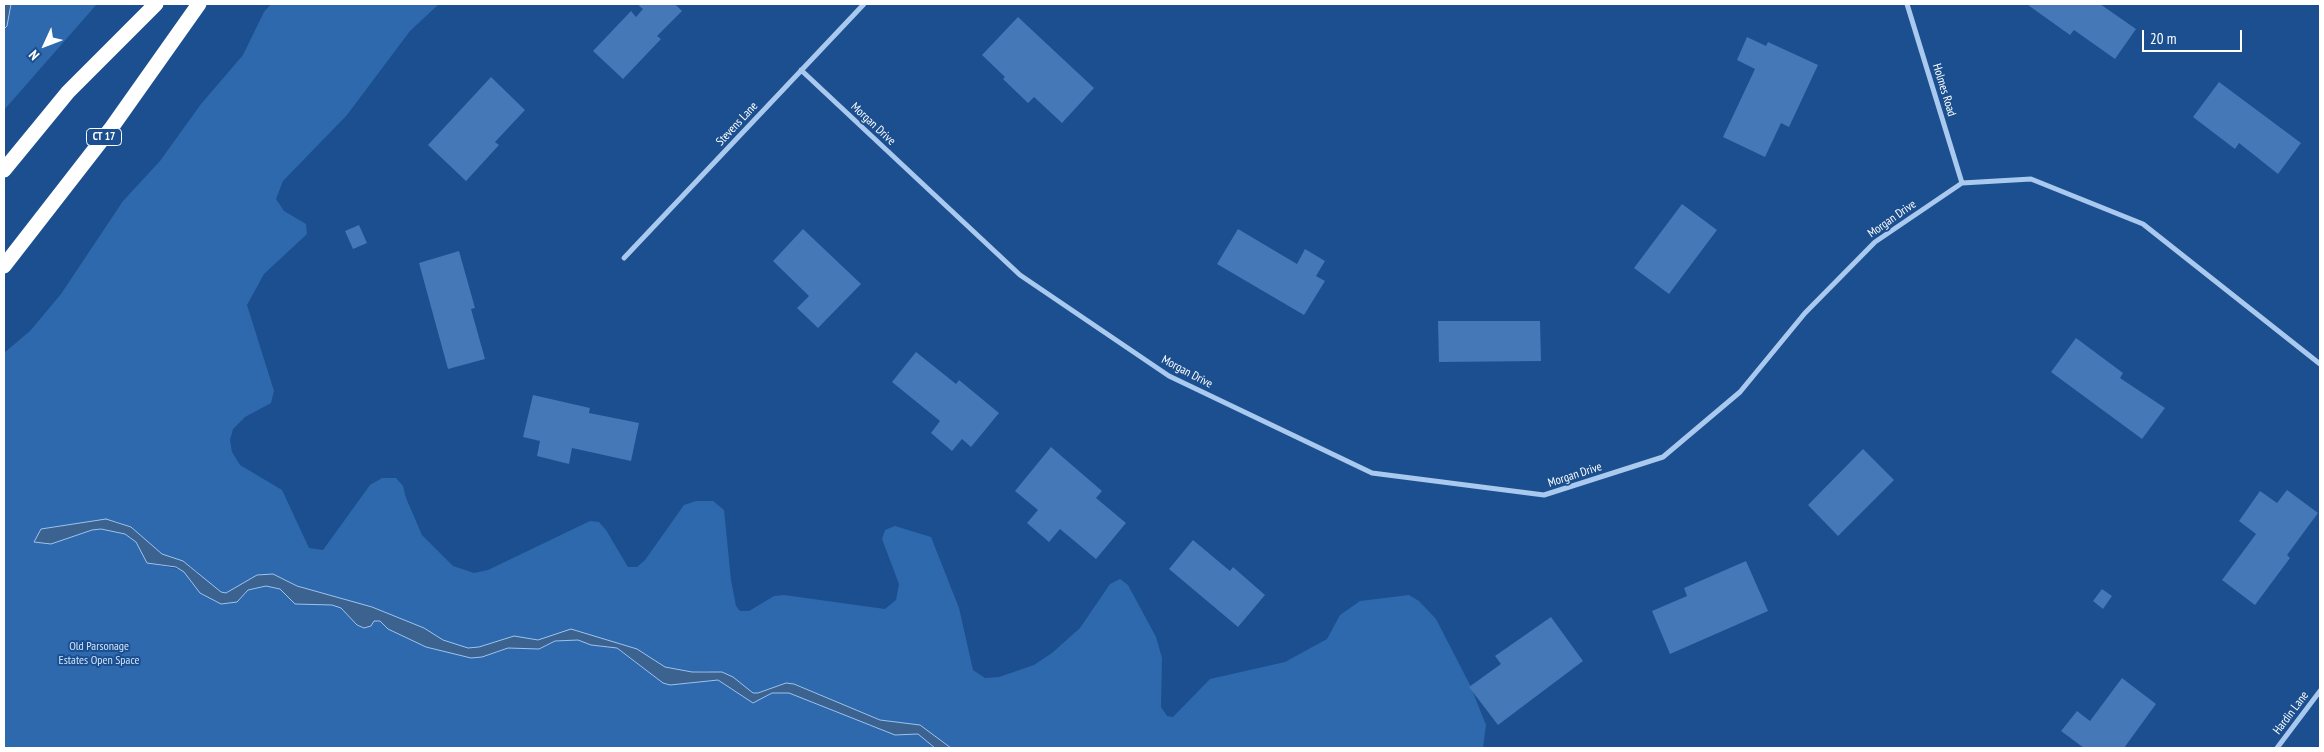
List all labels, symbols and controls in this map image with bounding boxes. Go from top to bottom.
north arrow [20,20,70,70]
scale bar [2144,20,2244,52]
text: 20 m [2150,29,2176,48]
text: N [25,46,43,64]
street label: Holmes Road [1929,62,1959,118]
street label: Stevens Lane [713,99,761,149]
street label: Morgan Drive [848,100,898,148]
road number: CT 17 [86,128,122,146]
street label: Morgan Drive [1865,197,1919,241]
street label: Morgan Drive [1159,353,1215,391]
street label: Morgan Drive [1546,460,1604,490]
park label: Old Parsonage Estates Open Space [59,640,139,668]
street label: Hardin Lane [2270,689,2312,737]

